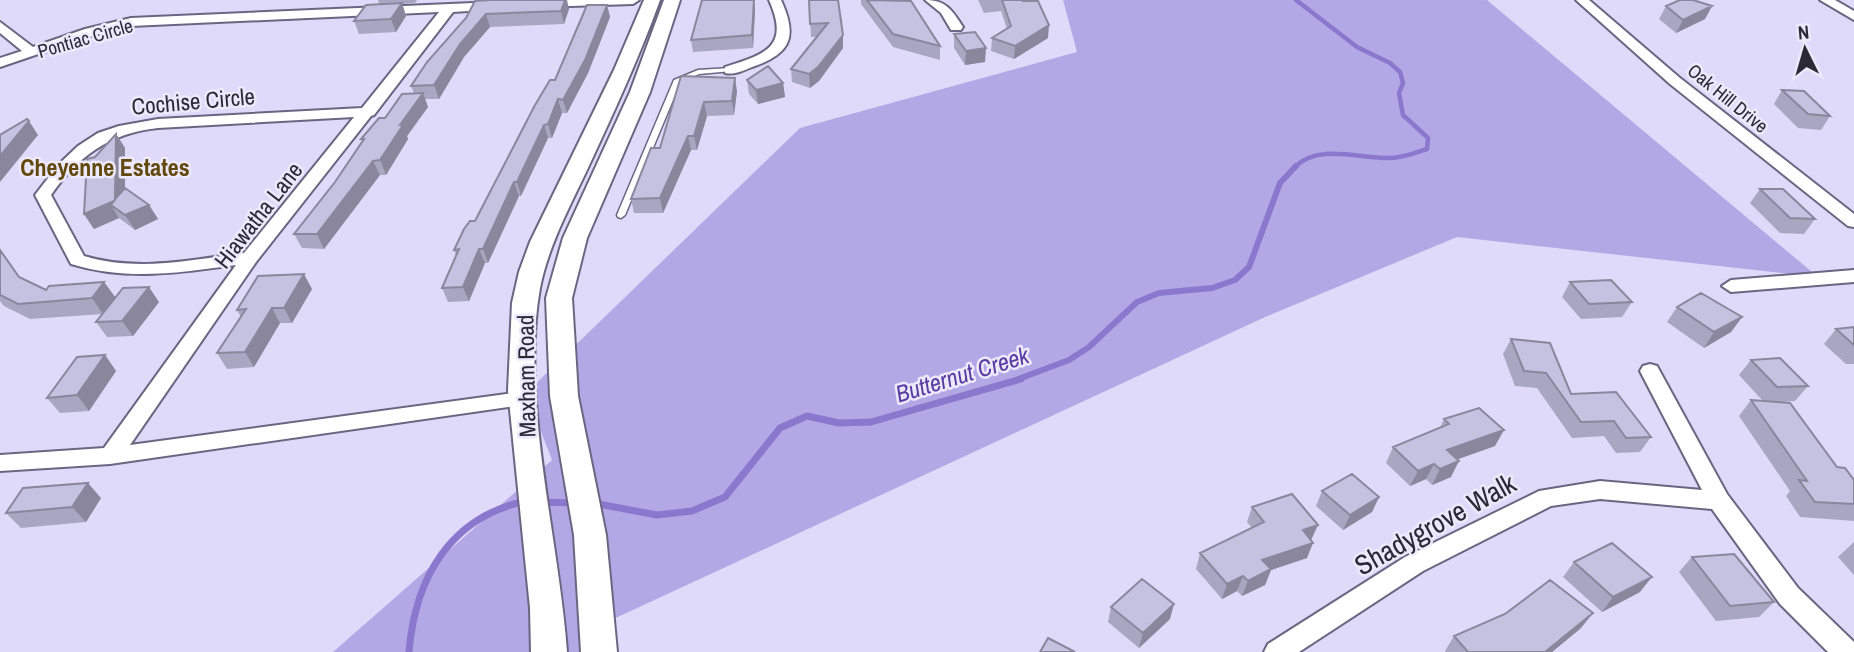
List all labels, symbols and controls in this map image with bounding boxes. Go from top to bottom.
street label: Pontiac Circle [34,12,136,64]
north arrow [1770,14,1840,84]
text: N [1797,19,1810,46]
street label: Oak Hill Drive [1682,57,1774,139]
street label: Cochise Circle [130,80,256,122]
district label: Cheyenne Estates [20,151,190,183]
street label: Hiawatha Lane [207,155,309,275]
street label: Maxham Road [509,314,543,438]
water label: Butternut Creek [891,338,1034,409]
street label: Shadygrove Walk [1347,464,1523,584]

